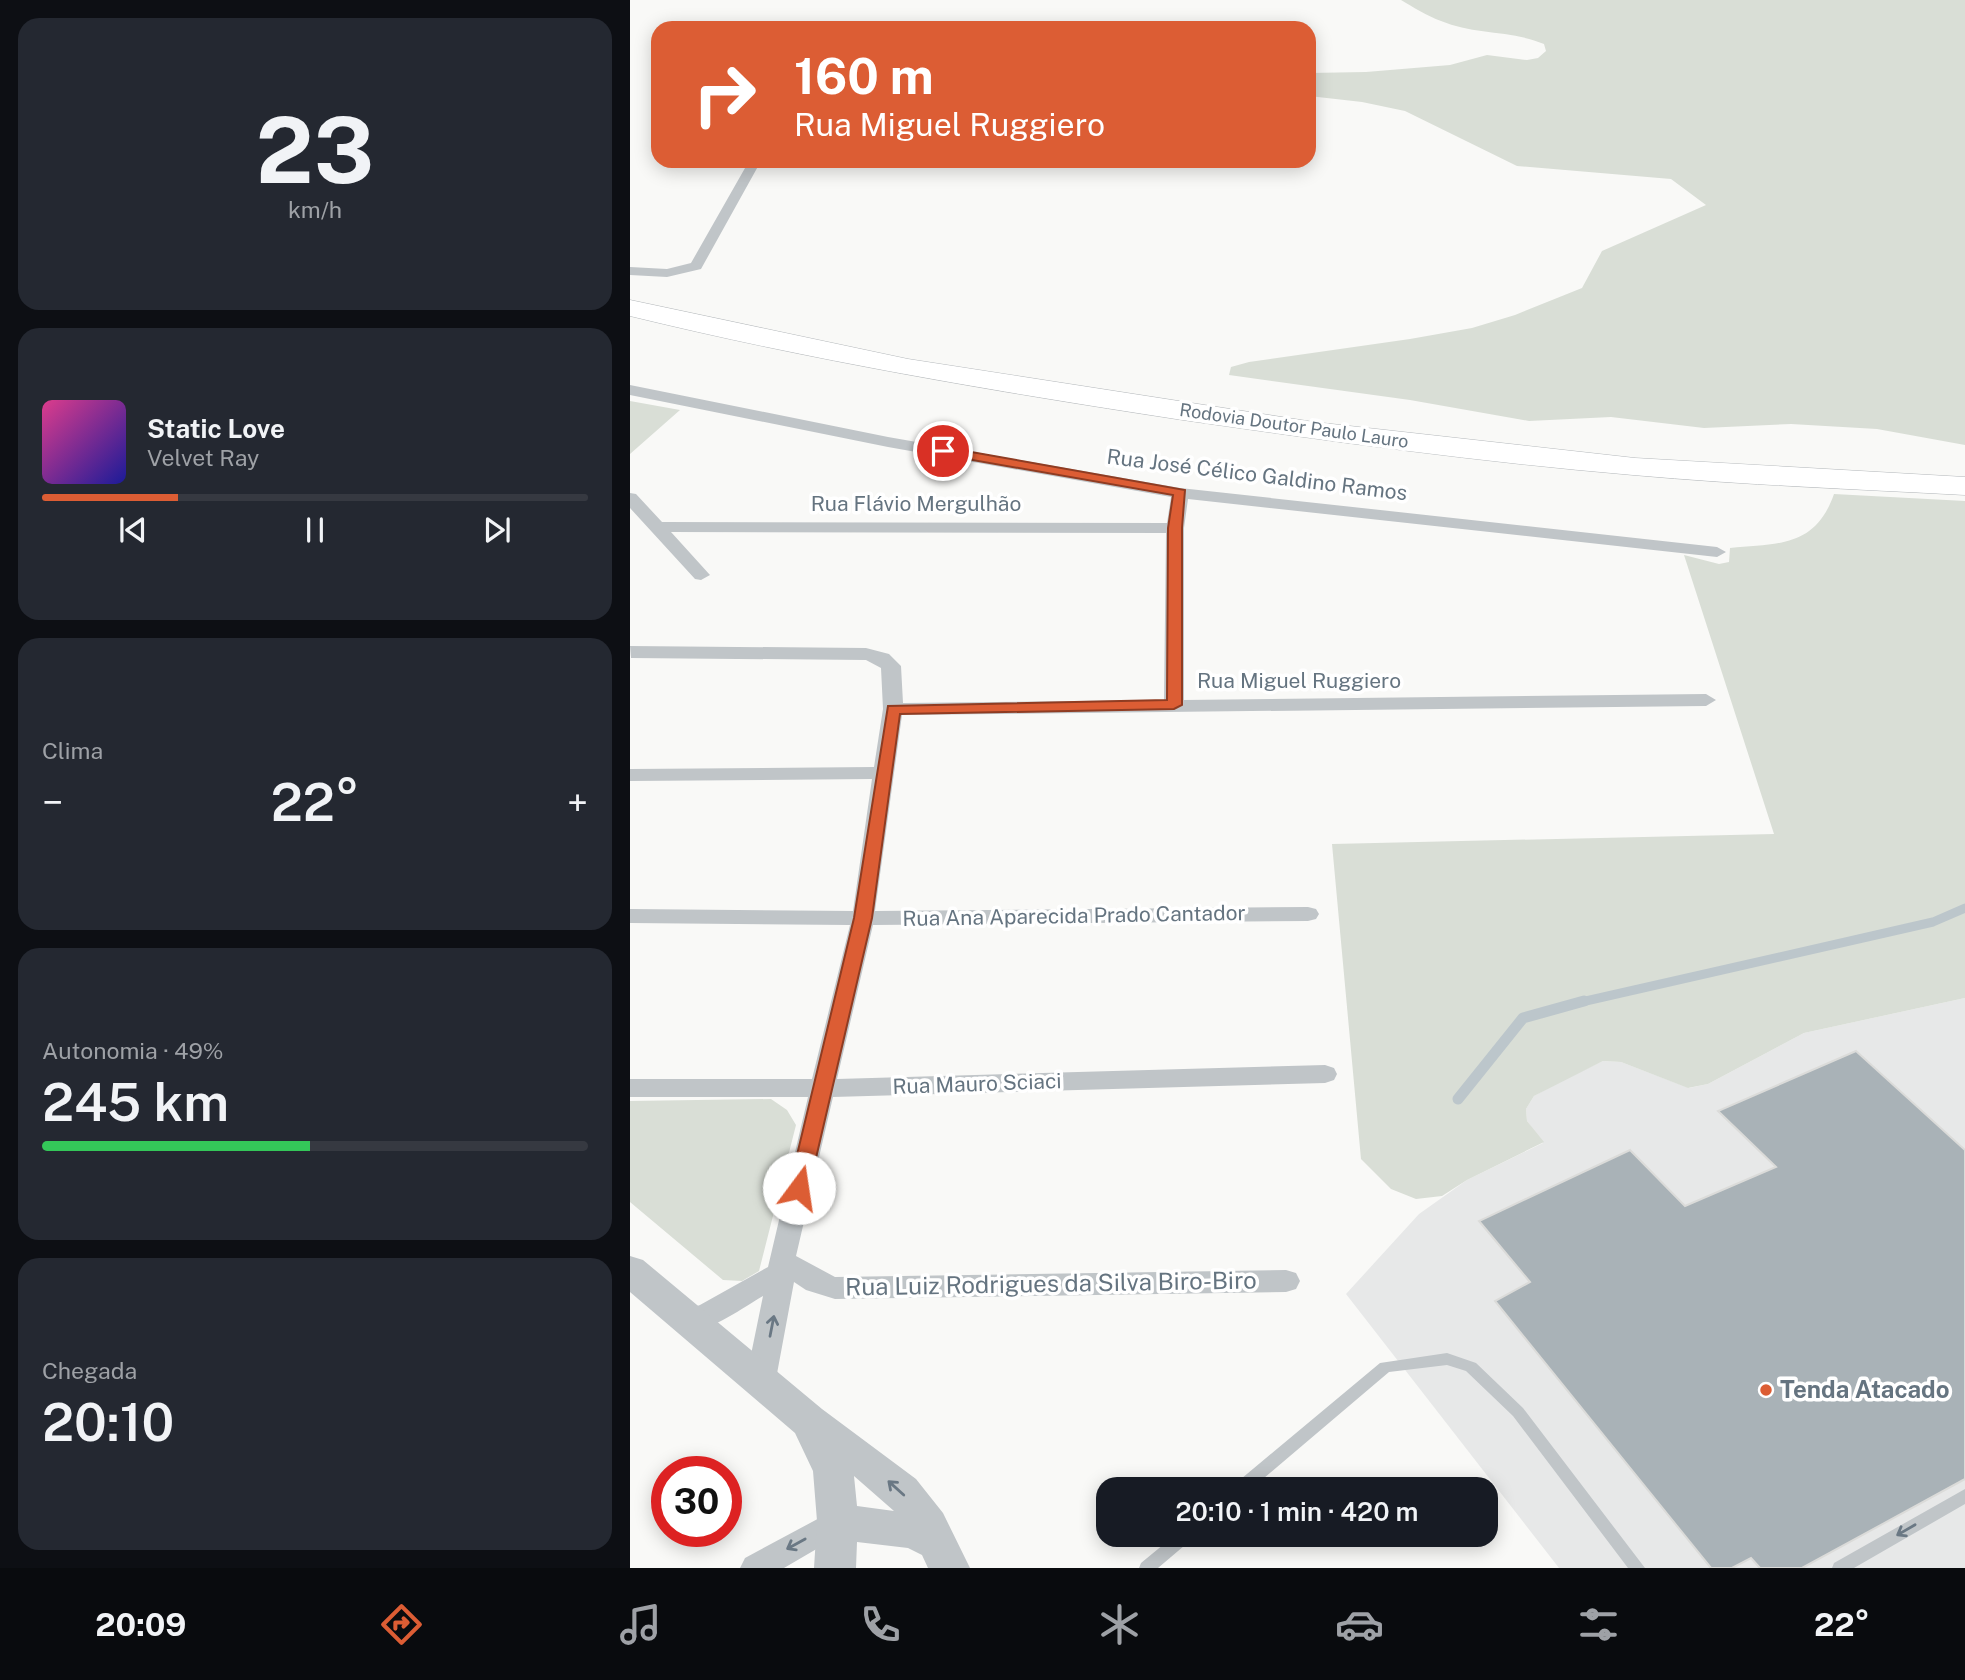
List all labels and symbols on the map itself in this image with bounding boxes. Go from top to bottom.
street label: Rodovia Doutor Paulo Lauro [1178,399,1410,452]
pin [913,421,973,481]
street label: Rua José Célico Galdino Ramos [1105,444,1409,505]
street label: Rua Flávio Mergulhão [811,491,1021,516]
street label: Rua Miguel Ruggiero [1197,668,1401,693]
street label: Rua Ana Aparecida Prado Cantador [902,900,1246,931]
street label: Rua Mauro Sciaci [892,1068,1062,1099]
position arrow [762,1151,836,1225]
street label: Rua Luiz Rodrigues da Silva Biro-Biro [845,1265,1257,1301]
one-way arrow [765,1315,779,1338]
place label: Tenda Atacado [1780,1375,1950,1403]
marker: Tenda Atacado [1758,1382,1774,1398]
speed limit sign: 30 [651,1456,742,1547]
one-way arrow [888,1480,905,1497]
one-way arrow [1896,1523,1916,1537]
one-way arrow [787,1537,807,1551]

